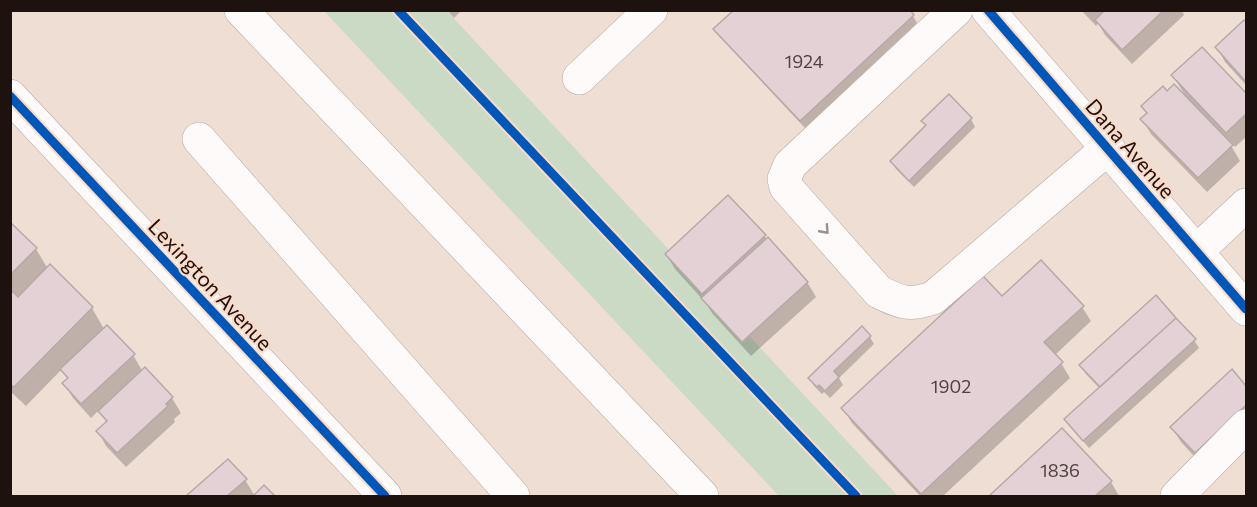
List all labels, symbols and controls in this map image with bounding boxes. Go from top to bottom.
house number: 1924 [784,50,824,72]
street label: Dana Avenue [1081,93,1181,203]
street label: Lexington Avenue [144,213,278,355]
one-way arrow [818,224,829,234]
house number: 1902 [931,375,971,397]
house number: 1836 [1040,459,1080,481]

